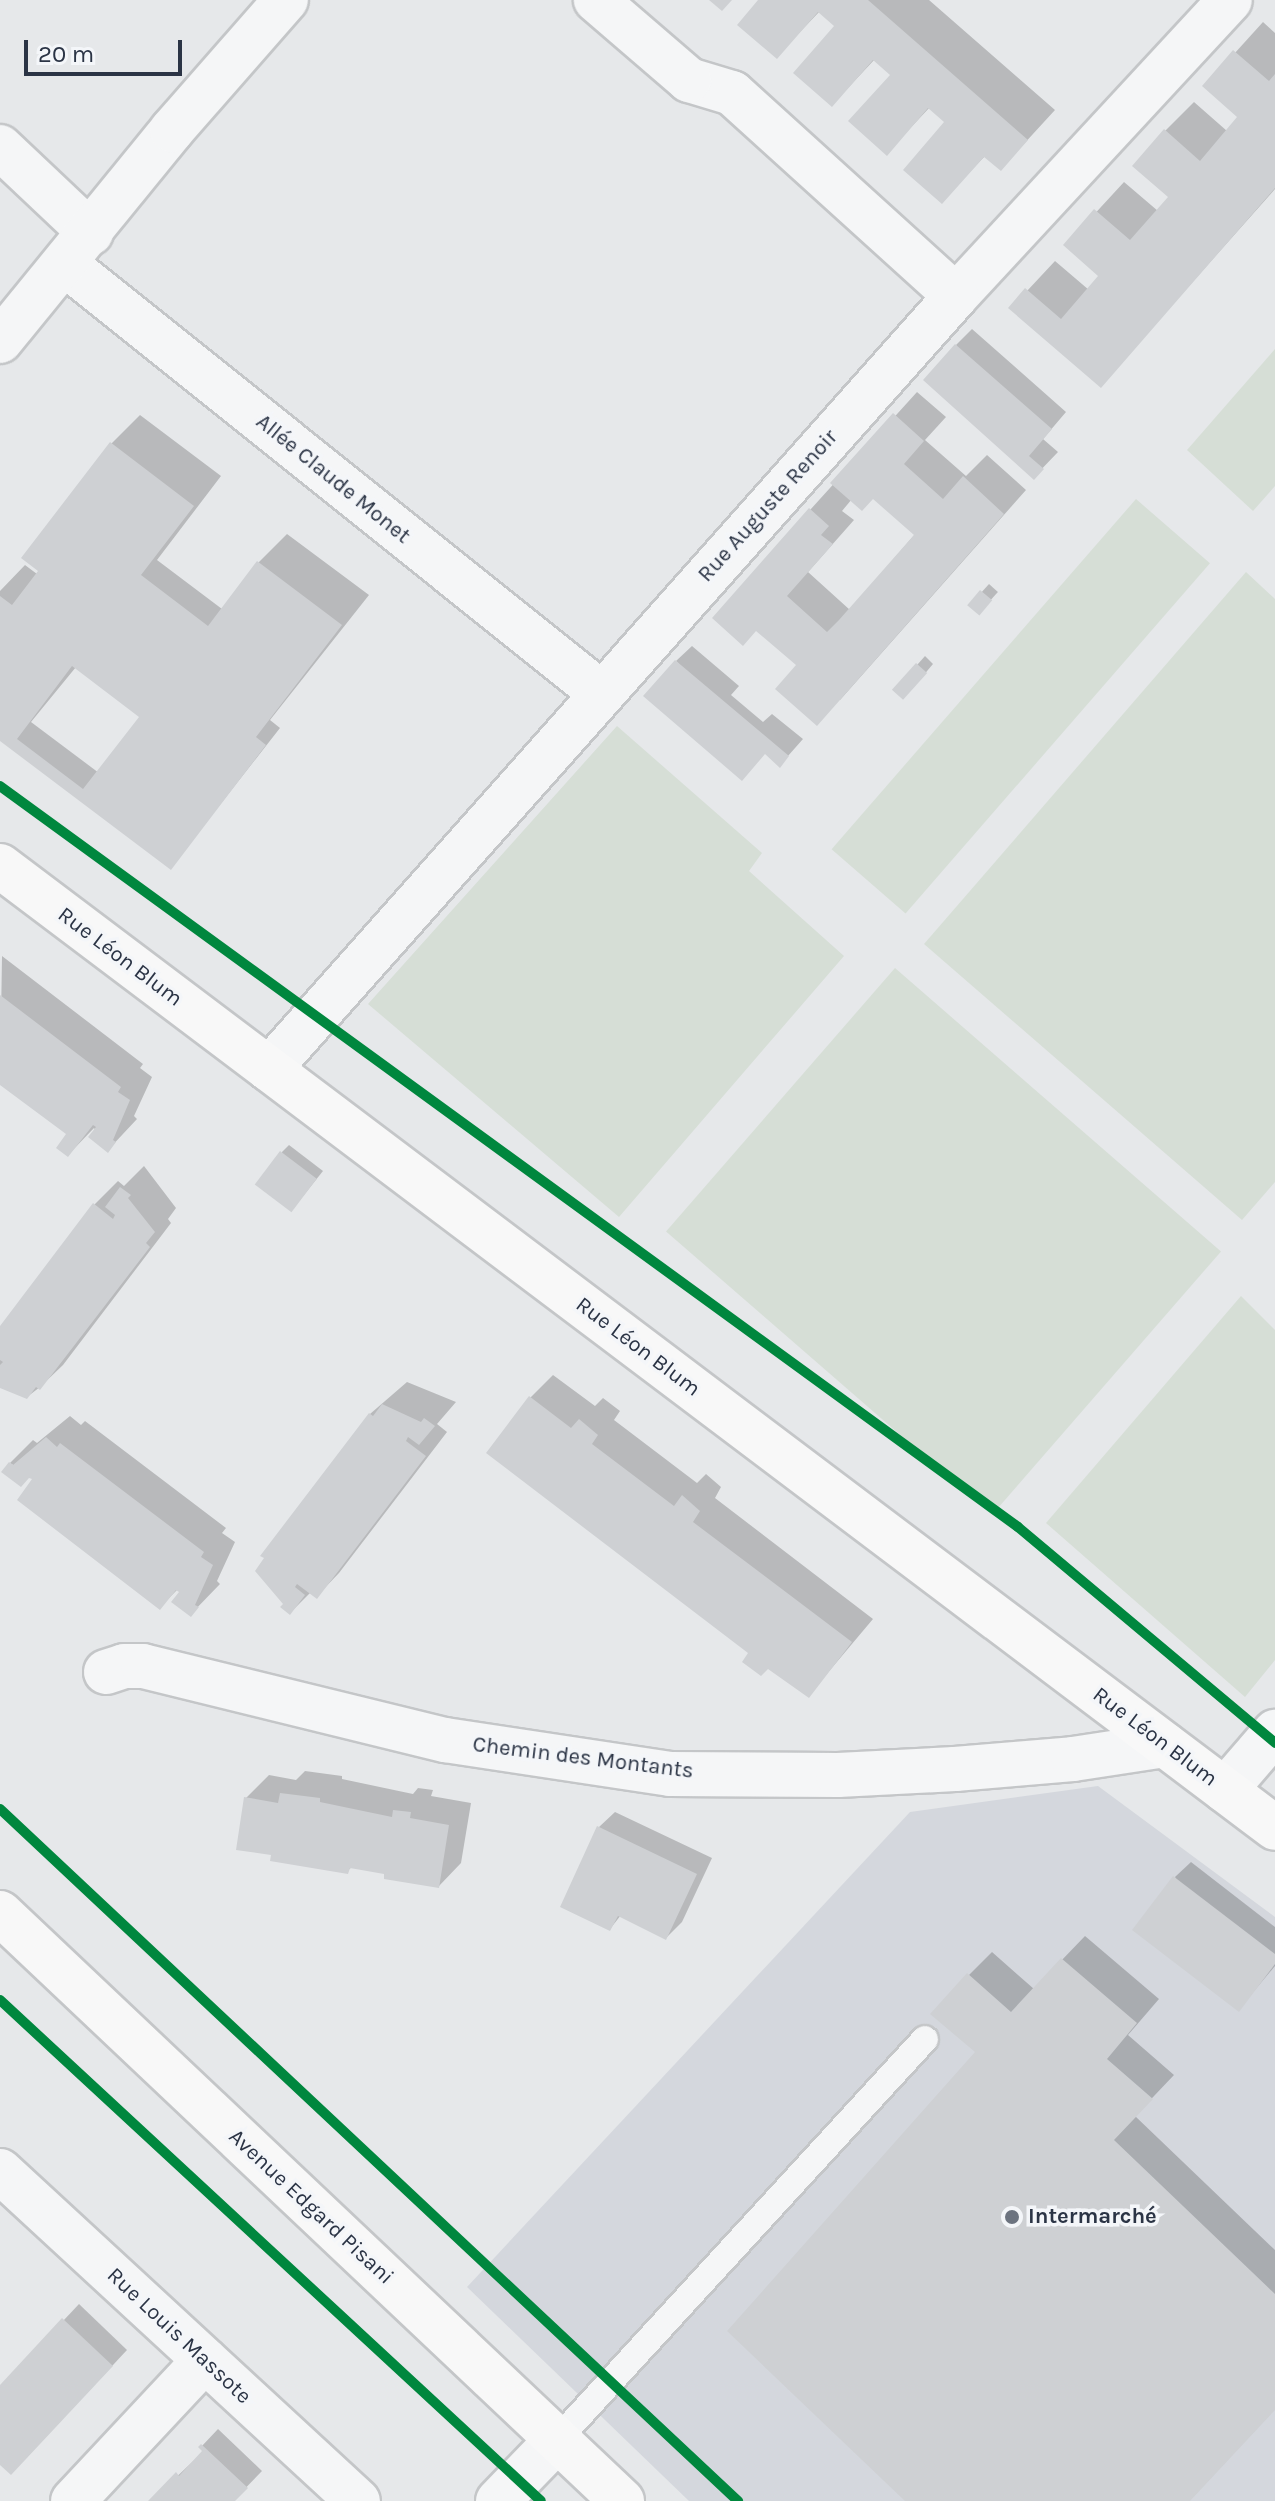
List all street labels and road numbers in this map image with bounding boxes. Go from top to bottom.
street label: Allée Claude Monet [251,409,415,549]
street label: Rue Auguste Renoir [693,424,843,588]
street label: Rue Léon Blum [52,902,188,1012]
street label: Rue Léon Blum [570,1292,706,1402]
street label: Rue Léon Blum [1087,1682,1223,1792]
street label: Chemin des Montants [471,1731,695,1785]
street label: Avenue Edgard Pisani [223,2124,399,2290]
street label: Rue Louis Massote [101,2262,257,2410]

